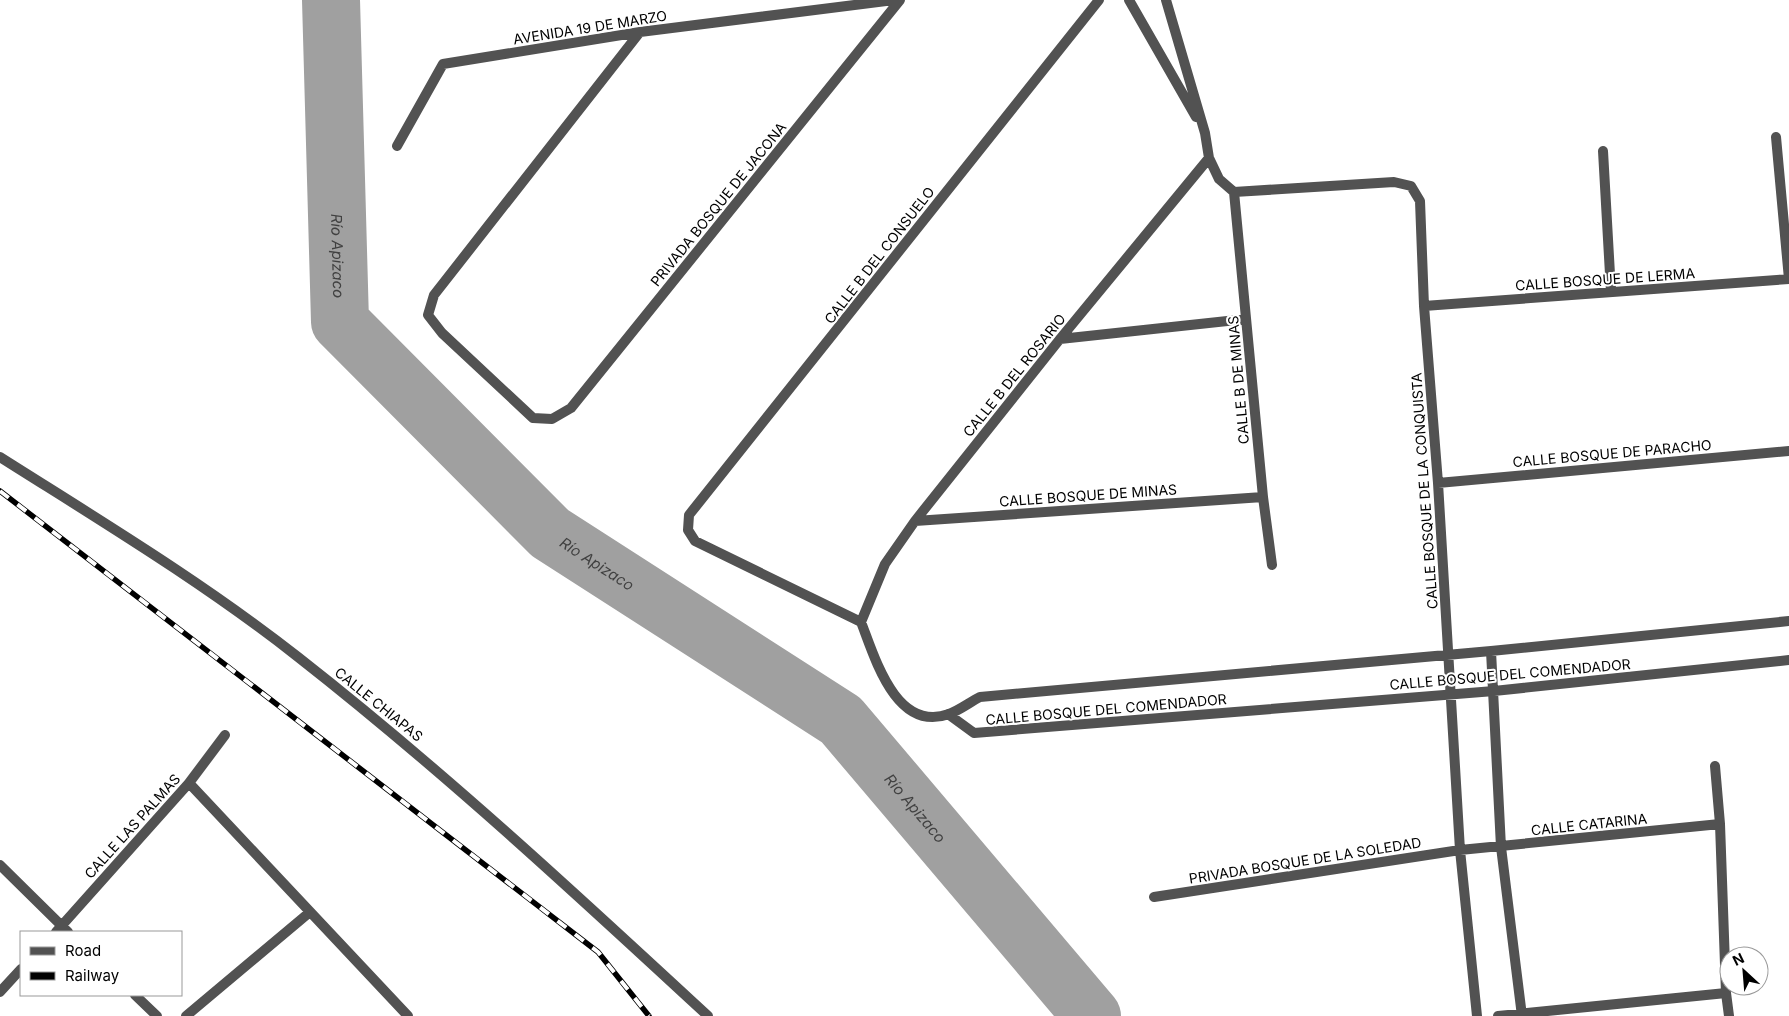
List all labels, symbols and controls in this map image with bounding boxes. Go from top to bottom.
street label: AVENIDA 19 DE MARZO [512,6,668,48]
street label: PRIVADA BOSQUE DE JACONA [647,118,790,289]
street label: CALLE B DEL CONSUELO [820,183,938,327]
water label: Río Apizaco [327,213,349,298]
street label: CALLE BOSQUE DE LERMA [1515,264,1696,294]
street label: CALLE B DEL ROSARIO [959,310,1069,440]
street label: CALLE B DE MINAS [1224,315,1252,445]
street label: CALLE BOSQUE DE LA CONQUISTA [1407,372,1441,610]
street label: CALLE BOSQUE DE PARACHO [1512,436,1712,470]
street label: CALLE BOSQUE DE MINAS [999,480,1177,510]
water label: Río Apizaco [557,533,638,594]
street label: CALLE BOSQUE DEL COMENDADOR [1389,655,1631,693]
street label: CALLE CHIAPAS [332,663,426,745]
street label: CALLE BOSQUE DEL COMENDADOR [985,690,1227,728]
street label: CALLE LAS PALMAS [80,770,184,882]
water label: Río Apizaco [881,770,950,846]
street label: CALLE CATARINA [1530,809,1648,839]
street label: PRIVADA BOSQUE DE LA SOLEDAD [1188,833,1422,887]
legend [20,931,182,996]
text: Road [65,941,101,960]
north arrow [1719,946,1769,996]
text: N [1730,949,1747,969]
text: Railway [65,966,120,985]

